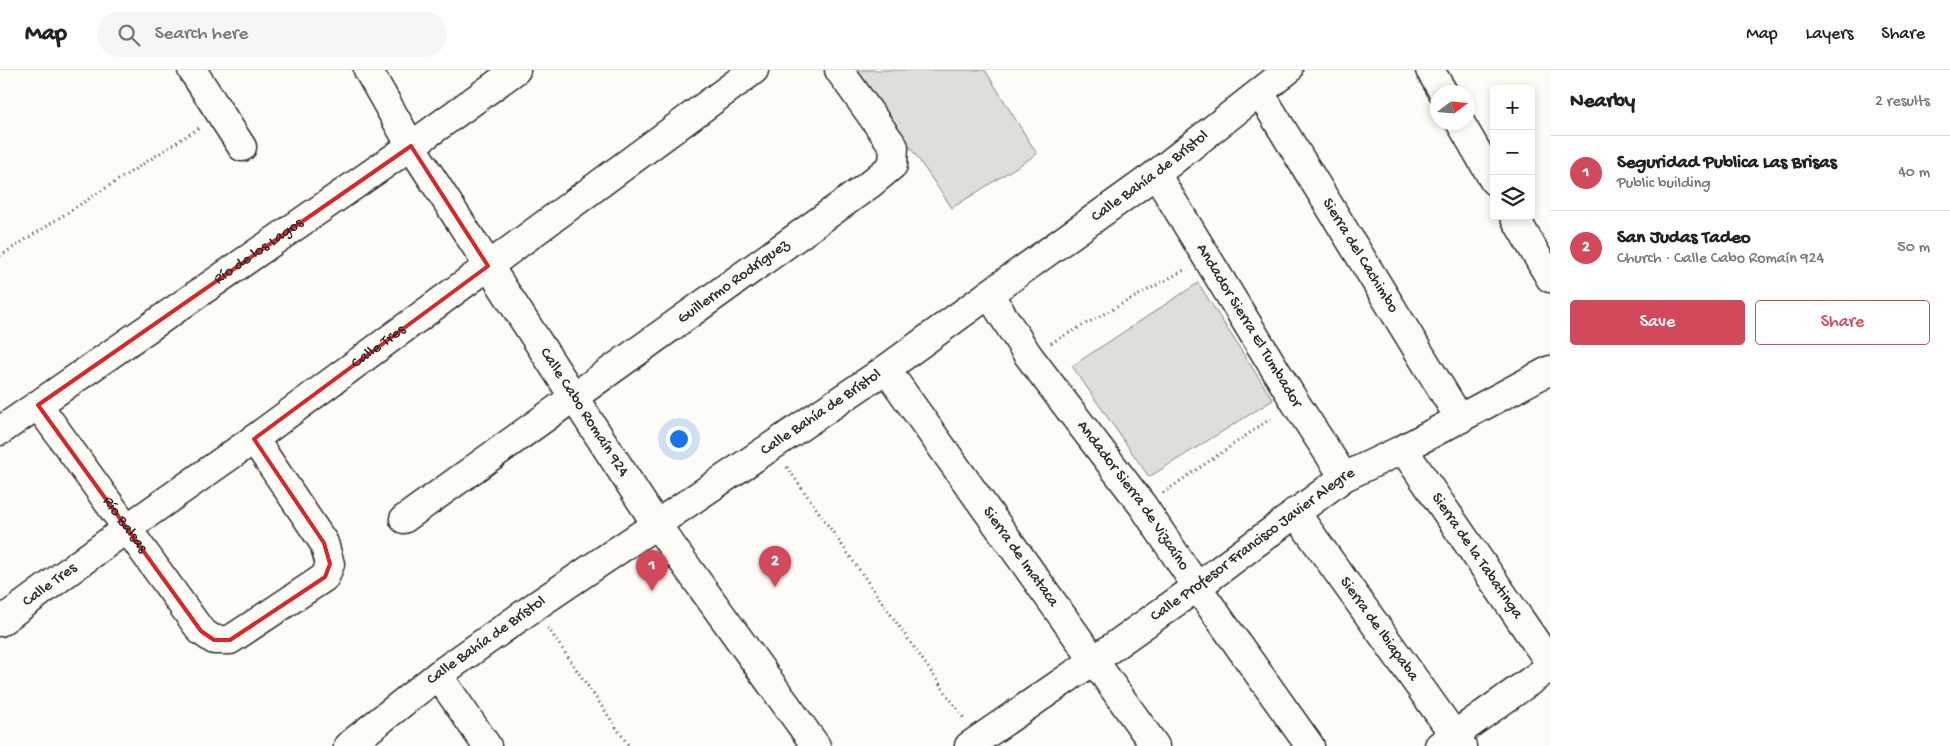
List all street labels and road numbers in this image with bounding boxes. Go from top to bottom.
street label: Calle Bahía de Brístol [1088,127,1213,227]
street label: Sierra del Cachimbo [1317,195,1402,317]
street label: Río de los Lagos [210,213,308,289]
street label: Guillermo Rodríguez [674,235,794,329]
street label: Andador Sierra El Tumbador [1191,240,1307,413]
street label: Calle Tres [348,320,410,373]
street label: Calle Cabo Romaín 924 [535,344,633,481]
street label: Calle Bahía de Brístol [757,365,885,460]
street label: Andador Sierra de Vizcaíno [1072,417,1193,574]
street label: Calle Profesor Francisco Javier Alegre [1147,463,1359,626]
street label: Sierra de la Tabatinga [1427,489,1527,624]
street label: Río Balsas [98,493,152,558]
street label: Sierra de Imataca [978,503,1063,612]
street label: Calle Tres [19,558,82,611]
street label: Sierra de Ibiapaba [1335,573,1423,686]
street label: Calle Bahía de Brístol [423,592,550,690]

